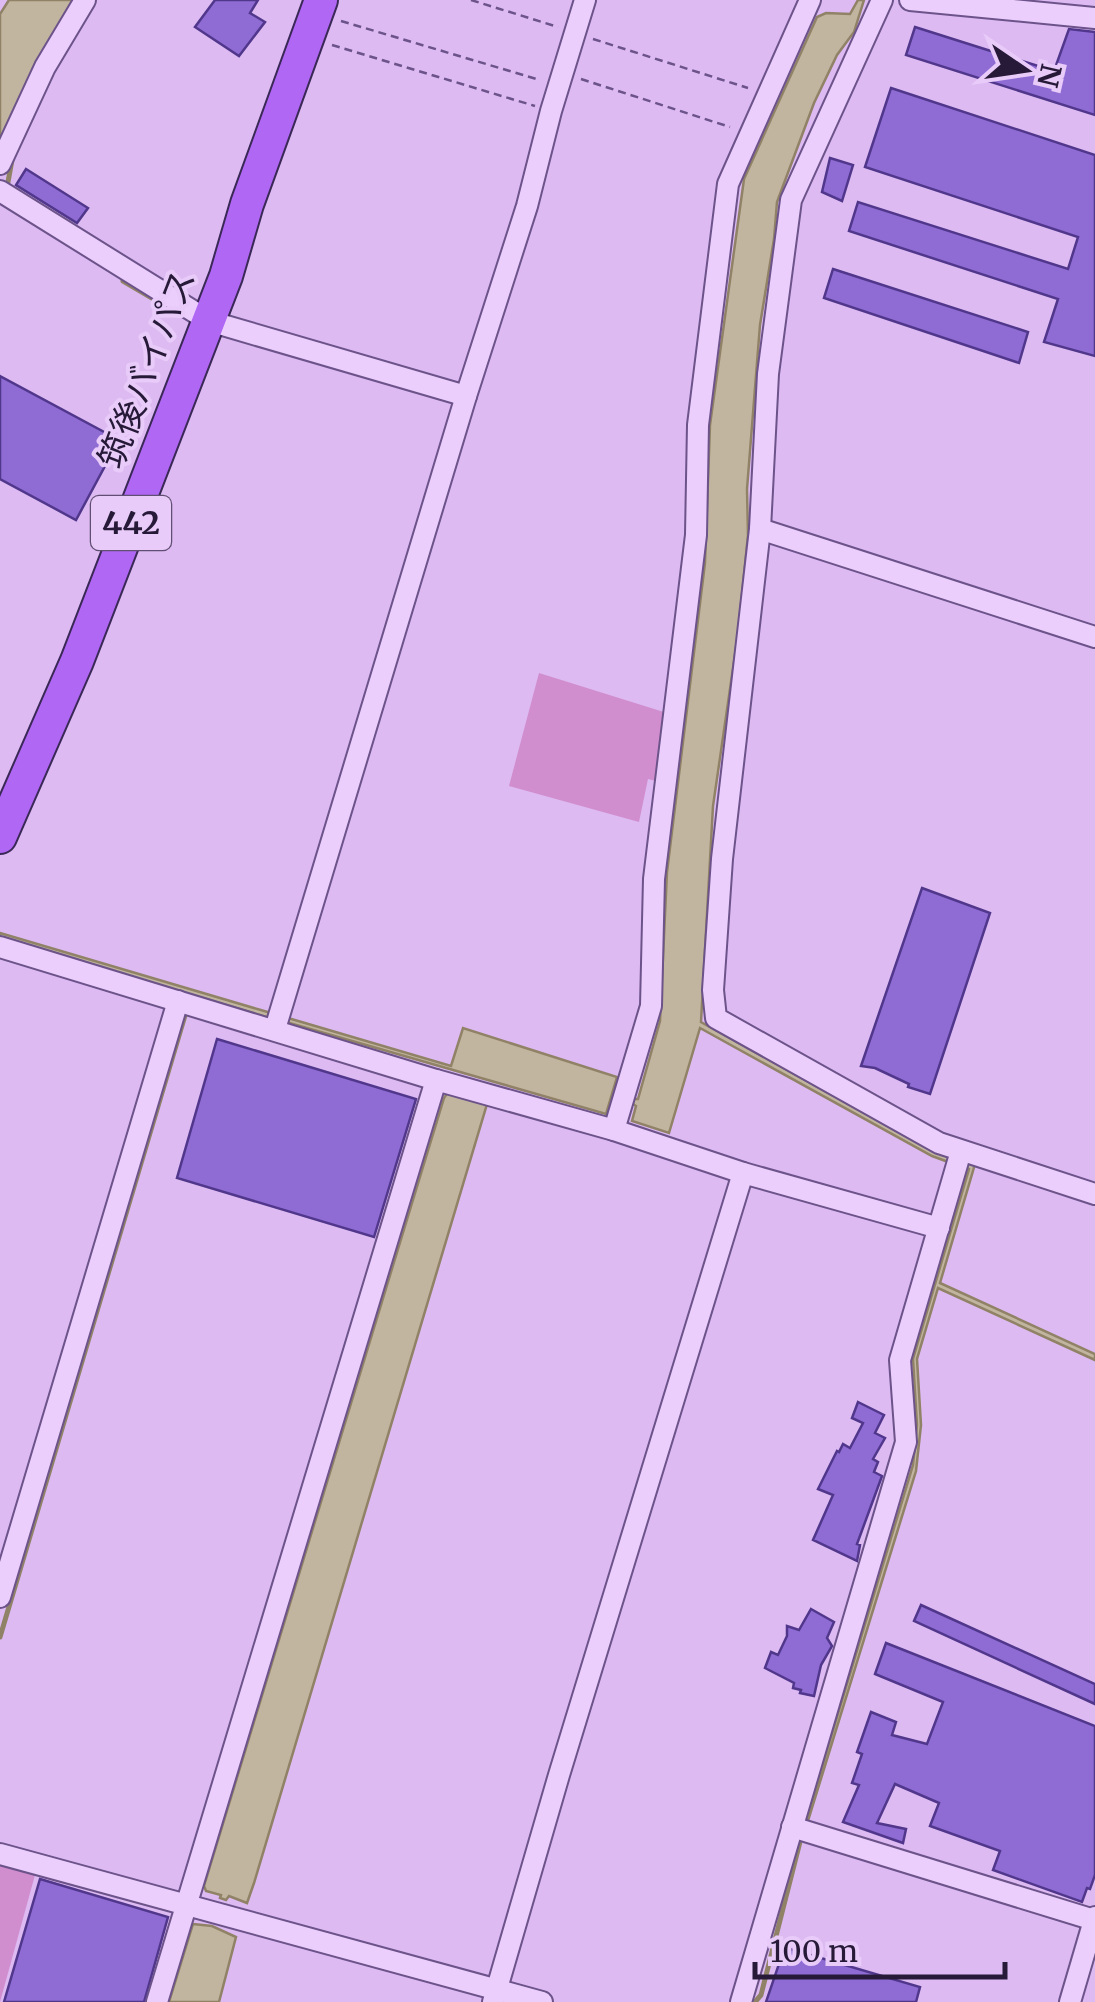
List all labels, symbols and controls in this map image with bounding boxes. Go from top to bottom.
north arrow [975,20,1075,120]
text: N [1029,61,1069,90]
street label: 筑後バイパス [89,263,205,475]
road number: 442 [91,496,171,550]
scale bar [755,1917,1005,1979]
text: 100 m [770,1932,858,1970]

